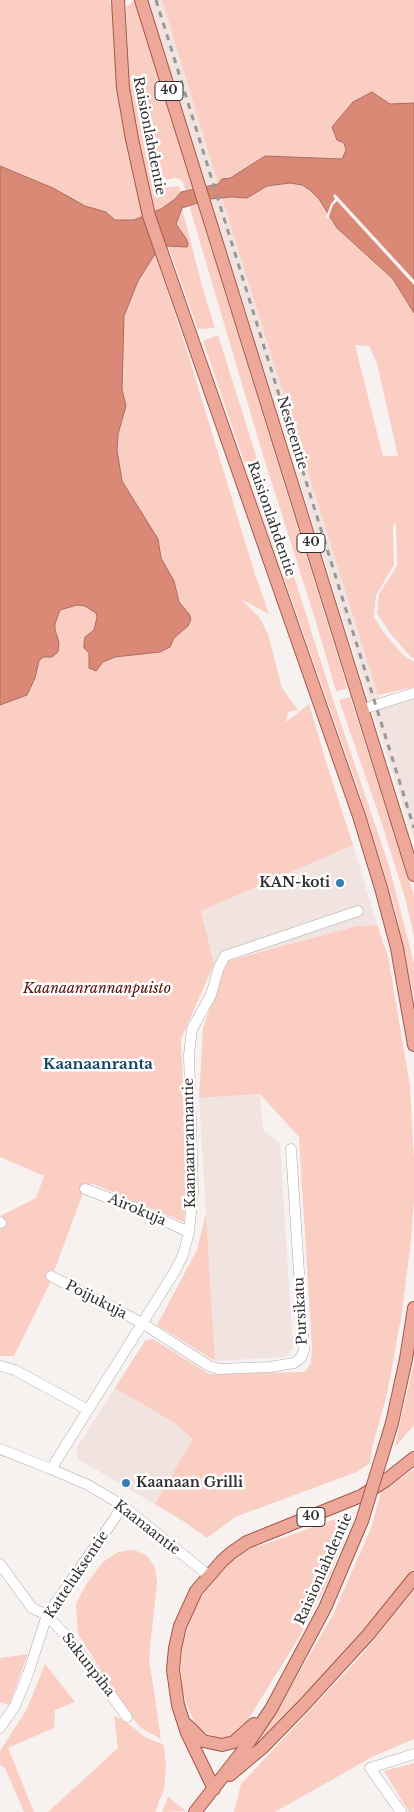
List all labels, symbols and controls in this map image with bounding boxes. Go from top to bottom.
street label: Raisionlahdentie [129,75,169,197]
road number: 40 [155,82,183,100]
street label: Nesteentie [273,394,311,472]
street label: Raisionlahdentie [243,459,299,579]
road number: 40 [297,534,325,552]
place label: KAN-koti [259,875,330,891]
marker: KAN-koti [334,877,346,889]
park label: Kaanaanrannanpuisto [23,981,171,997]
district label: Kaanaanranta [43,1056,153,1074]
street label: Kaanaanrannantie [180,1078,200,1208]
street label: Airokuja [106,1190,168,1230]
street label: Poijukuja [62,1277,130,1323]
street label: Pursikatu [291,1277,311,1345]
place label: Kaanaan Grilli [136,1475,243,1491]
marker: Kaanaan Grilli [120,1477,132,1489]
street label: Kaanaantie [111,1497,183,1559]
road number: 40 [297,1508,325,1526]
street label: Raisionlahdentie [292,1510,356,1628]
street label: Katteluksentie [42,1528,112,1622]
street label: Sakunpiha [58,1630,118,1700]

